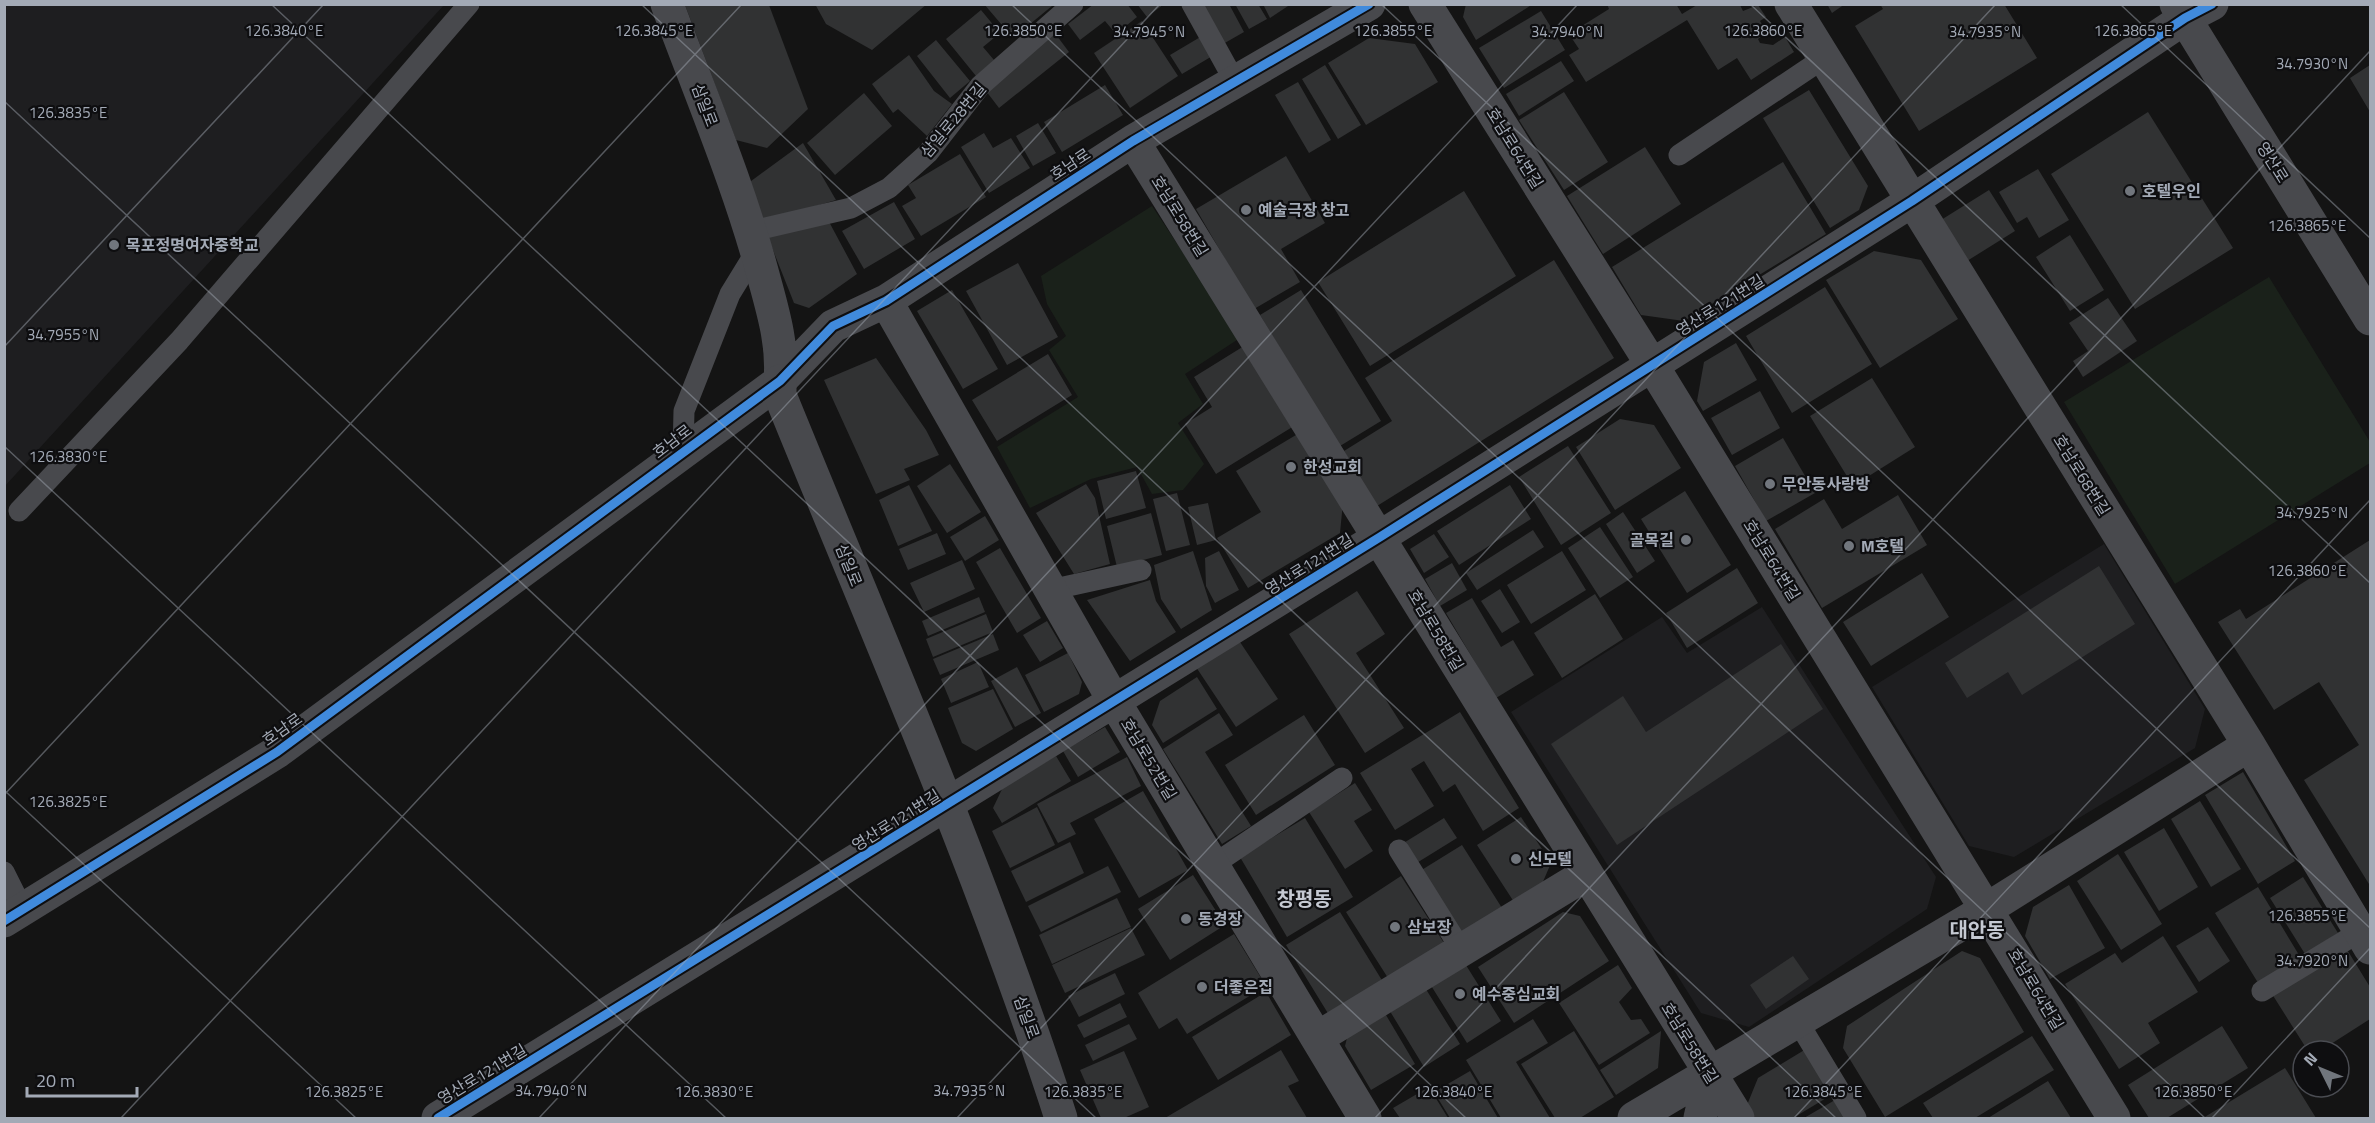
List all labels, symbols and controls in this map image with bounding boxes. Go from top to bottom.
text: 126.3840°E [245,19,323,42]
text: 126.3845°E [615,19,693,42]
text: 126.3850°E [984,19,1062,42]
text: 126.3855°E [1354,19,1432,42]
text: 126.3860°E [1724,19,1802,42]
text: 126.3865°E [2094,19,2172,42]
text: 34.7945°N [1113,20,1185,43]
text: 34.7940°N [1531,20,1603,43]
text: 34.7935°N [1949,20,2021,43]
text: 34.7930°N [2276,52,2348,75]
street label: 삼일로28번길 [914,77,992,163]
street label: 삼일로 [686,80,724,130]
text: 126.3835°E [29,101,107,124]
street label: 호남로64번길 [1481,103,1549,193]
street label: 영산로 [2251,137,2295,187]
street label: 호남로 [1045,142,1095,186]
street label: 호남로58번길 [1146,171,1214,261]
place label: 호텔우인 [2142,179,2201,203]
marker: 호텔우인 [2123,184,2137,198]
place label: 예술극장 창고 [1258,198,1350,222]
marker: 예술극장 창고 [1239,203,1253,217]
text: 126.3865°E [2268,214,2346,237]
place label: 목포정명여자중학교 [126,233,259,257]
marker: 목포정명여자중학교 [107,238,121,252]
street label: 영산로121번길 [1671,268,1769,342]
text: 34.7955°N [27,323,99,346]
street label: 호남로 [647,418,697,464]
street label: 호남로68번길 [2048,430,2116,520]
text: 126.3830°E [29,445,107,468]
place label: 한성교회 [1303,455,1362,479]
marker: 한성교회 [1284,460,1298,474]
place label: 무안동사랑방 [1782,472,1871,496]
marker: 무안동사랑방 [1763,477,1777,491]
text: 34.7925°N [2276,501,2348,524]
street label: 호남로64번길 [1738,515,1806,605]
street label: 영산로121번길 [1260,527,1358,601]
place label: 골목길 [1630,528,1674,552]
marker: 골목길 [1679,533,1693,547]
place label: M호텔 [1861,534,1904,558]
marker: M호텔 [1842,539,1856,553]
street label: 삼일로 [830,540,869,590]
text: 126.3860°E [2268,559,2346,582]
street label: 호남로58번길 [1402,585,1470,675]
street label: 호남로 [257,706,307,751]
street label: 호남로52번길 [1115,714,1183,804]
street label: 영산로121번길 [847,783,945,857]
text: 126.3825°E [29,790,107,813]
place label: 신모텔 [1528,847,1572,871]
marker: 신모텔 [1509,852,1523,866]
district label: 창평동 [1276,883,1332,914]
text: 126.3855°E [2268,904,2346,927]
place label: 동경장 [1198,907,1242,931]
marker: 동경장 [1179,912,1193,926]
district label: 대안동 [1949,914,2005,945]
place label: 삼보장 [1407,915,1451,939]
marker: 삼보장 [1388,920,1402,934]
street label: 호남로64번길 [2002,944,2070,1034]
text: 34.7920°N [2276,949,2348,972]
place label: 더좋은집 [1214,975,1273,999]
marker: 더좋은집 [1195,980,1209,994]
place label: 예수중심교회 [1472,982,1560,1006]
marker: 예수중심교회 [1453,987,1467,1001]
street label: 삼일로 [1008,992,1046,1042]
street label: 호남로58번길 [1656,998,1724,1088]
street label: 영산로121번길 [433,1038,531,1110]
north arrow [2291,1039,2351,1099]
text: N [2297,1047,2323,1071]
scale bar [27,1060,136,1098]
text: 20 m [36,1067,75,1094]
text: 34.7940°N [515,1079,587,1102]
text: 34.7935°N [933,1079,1005,1102]
text: 126.3825°E [305,1080,383,1103]
text: 126.3830°E [675,1080,753,1103]
text: 126.3835°E [1044,1080,1122,1103]
text: 126.3840°E [1414,1080,1492,1103]
text: 126.3845°E [1784,1080,1862,1103]
text: 126.3850°E [2154,1080,2232,1103]

